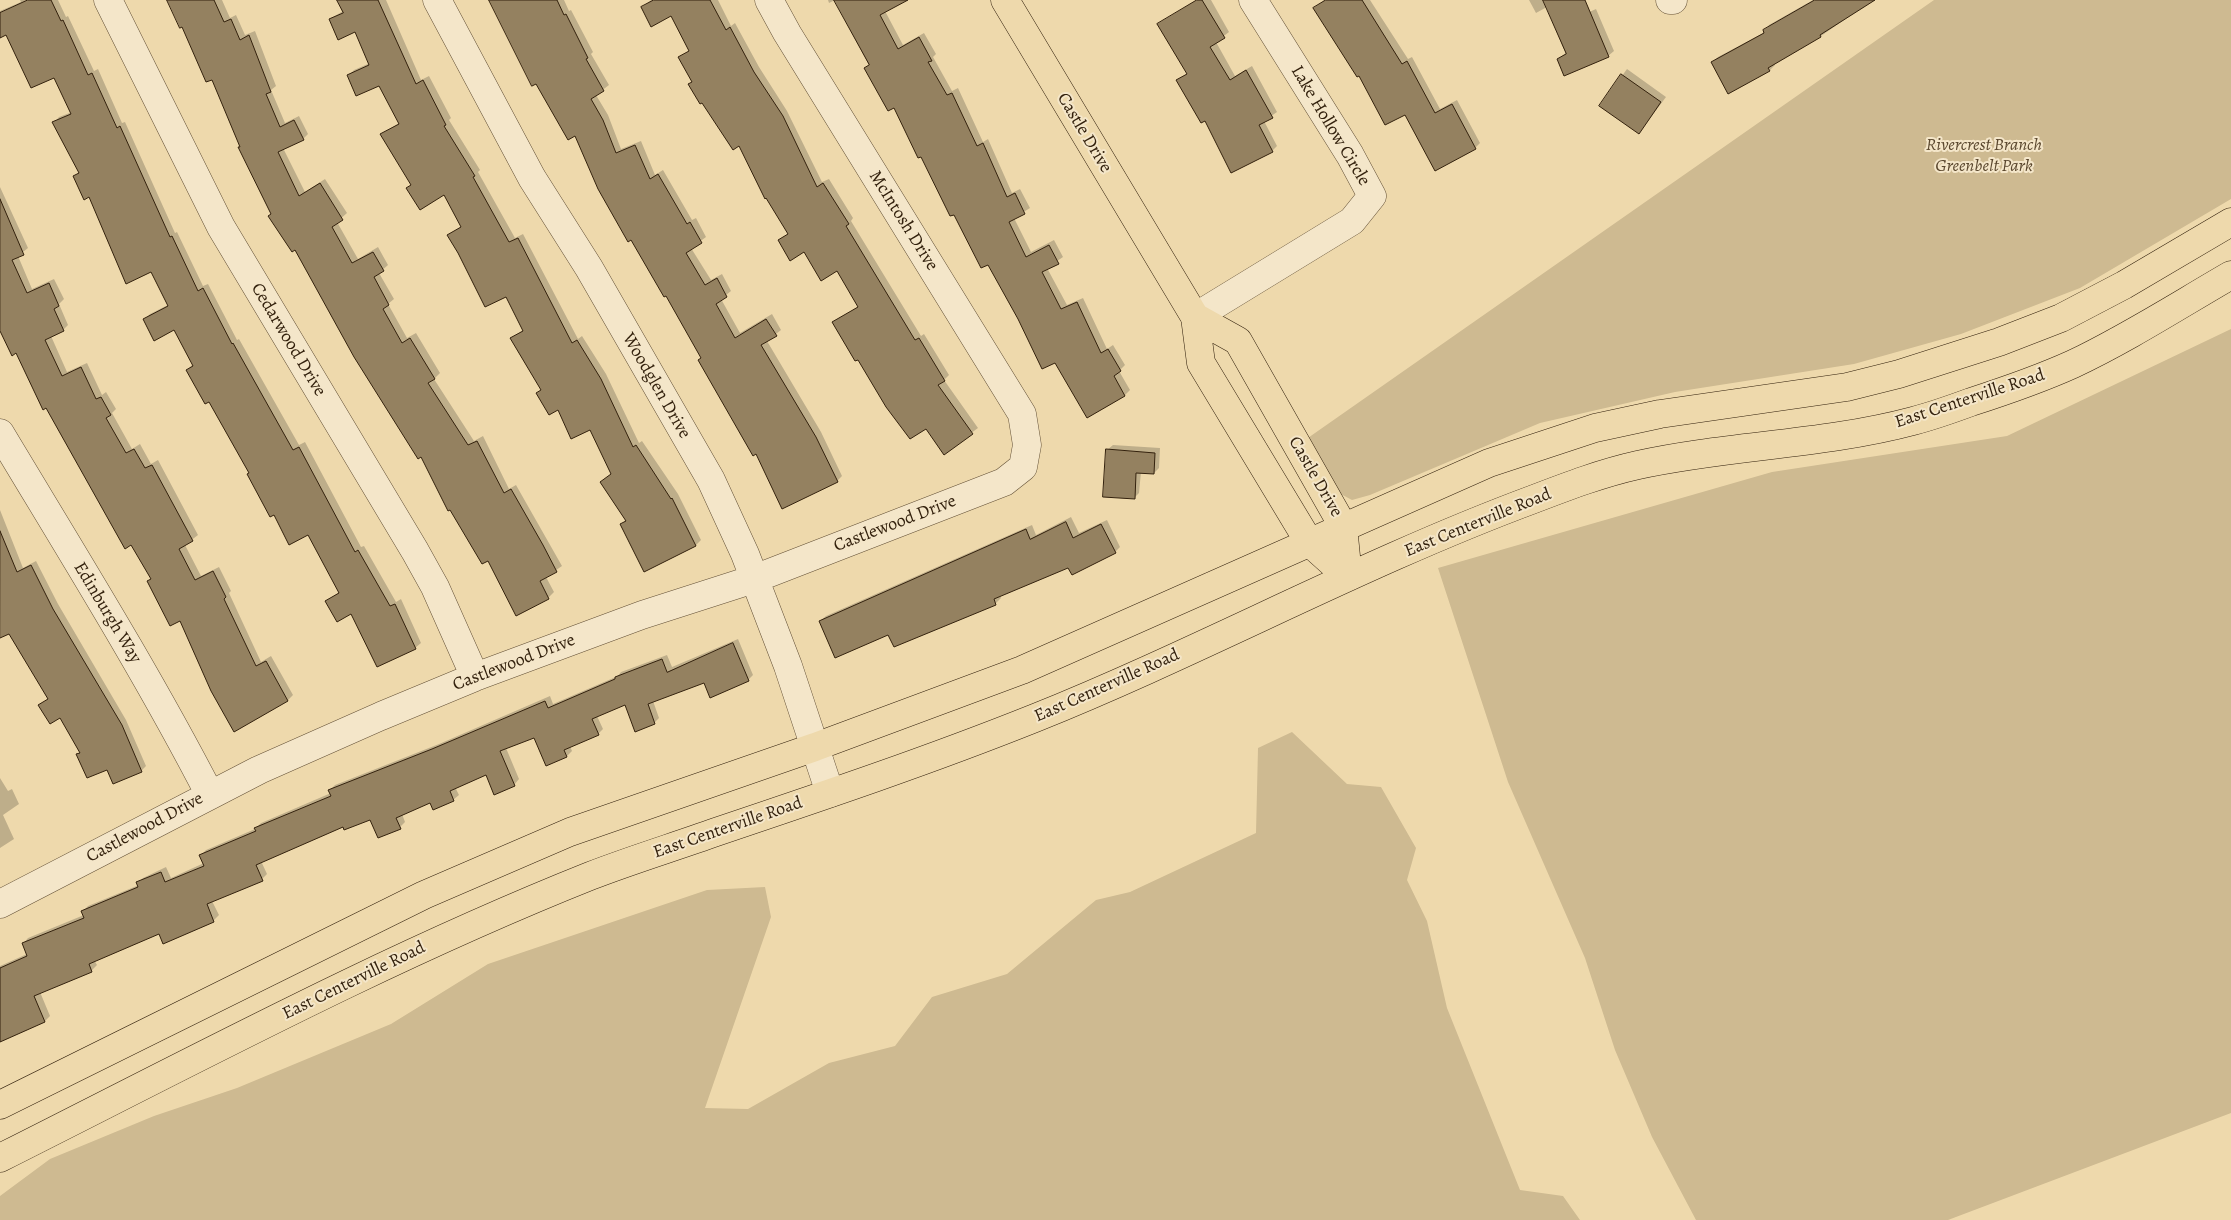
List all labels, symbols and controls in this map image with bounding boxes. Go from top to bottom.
street label: Lake Hollow Circle [1286,62,1374,190]
street label: Castle Drive [1052,89,1116,177]
park label: Rivercrest Branch Greenbelt Park [1926,135,2042,178]
street label: McIntosh Drive [864,167,942,275]
street label: Cedarwood Drive [246,280,330,400]
street label: Woodglen Drive [617,329,695,443]
street label: East Centerville Road [1892,365,2048,433]
street label: Castle Drive [1283,433,1347,521]
street label: East Centerville Road [1401,484,1555,562]
street label: Castlewood Drive [831,491,959,557]
street label: Edinburgh Way [68,559,146,667]
street label: Castlewood Drive [450,630,578,696]
street label: East Centerville Road [1031,644,1183,728]
street label: Castlewood Drive [83,788,207,868]
street label: East Centerville Road [651,792,805,864]
street label: East Centerville Road [279,937,429,1025]

